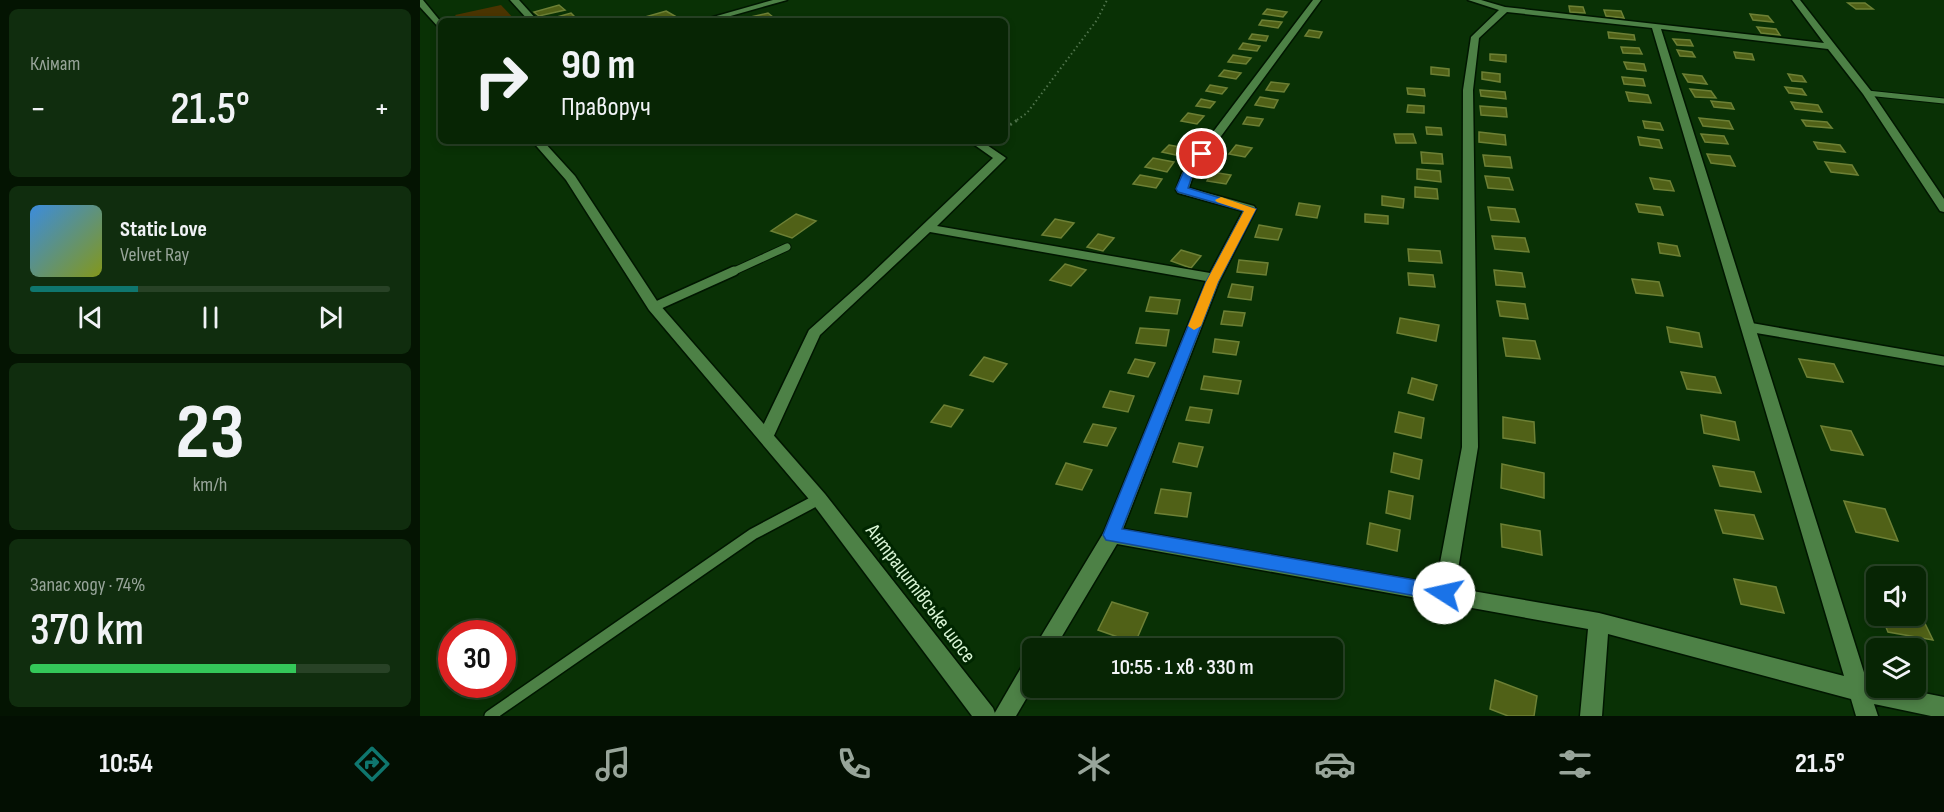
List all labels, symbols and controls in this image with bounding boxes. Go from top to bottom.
text: 90 m [561,40,635,91]
icon: right [462,42,540,120]
text: Клімат [30,52,80,76]
text: 21.5° [170,82,250,137]
text: − [30,89,46,129]
text: + [374,89,390,129]
text: Праворуч [561,91,651,123]
pin [1176,128,1227,179]
icon: arrive [1185,137,1218,170]
text: Static Love [120,216,207,243]
text: Velvet Ray [120,243,189,267]
icon: previous [74,301,107,334]
icon: pause [194,301,227,334]
icon: next [314,301,347,334]
text: 23 [175,387,245,480]
text: km/h [193,473,227,497]
street label: Антрацитівське шосе [860,518,981,668]
position arrow [1412,561,1476,625]
map controls [1866,566,1926,698]
button: sound [1866,566,1926,626]
text: Запас ходу · 74% [30,573,146,597]
text: 370 km [30,603,144,658]
speed limit sign: 30 [438,620,516,698]
button: layers [1866,638,1926,698]
text: 10:55 · 1 хв · 330 m [1111,654,1254,681]
icon: directions [351,743,393,785]
icon: music [592,743,634,785]
icon: phone [833,743,875,785]
icon: climate [1073,743,1115,785]
icon: car [1314,743,1356,785]
icon: filters [1554,743,1596,785]
text: 10:54 [99,748,153,780]
text: 21.5° [1795,748,1845,780]

